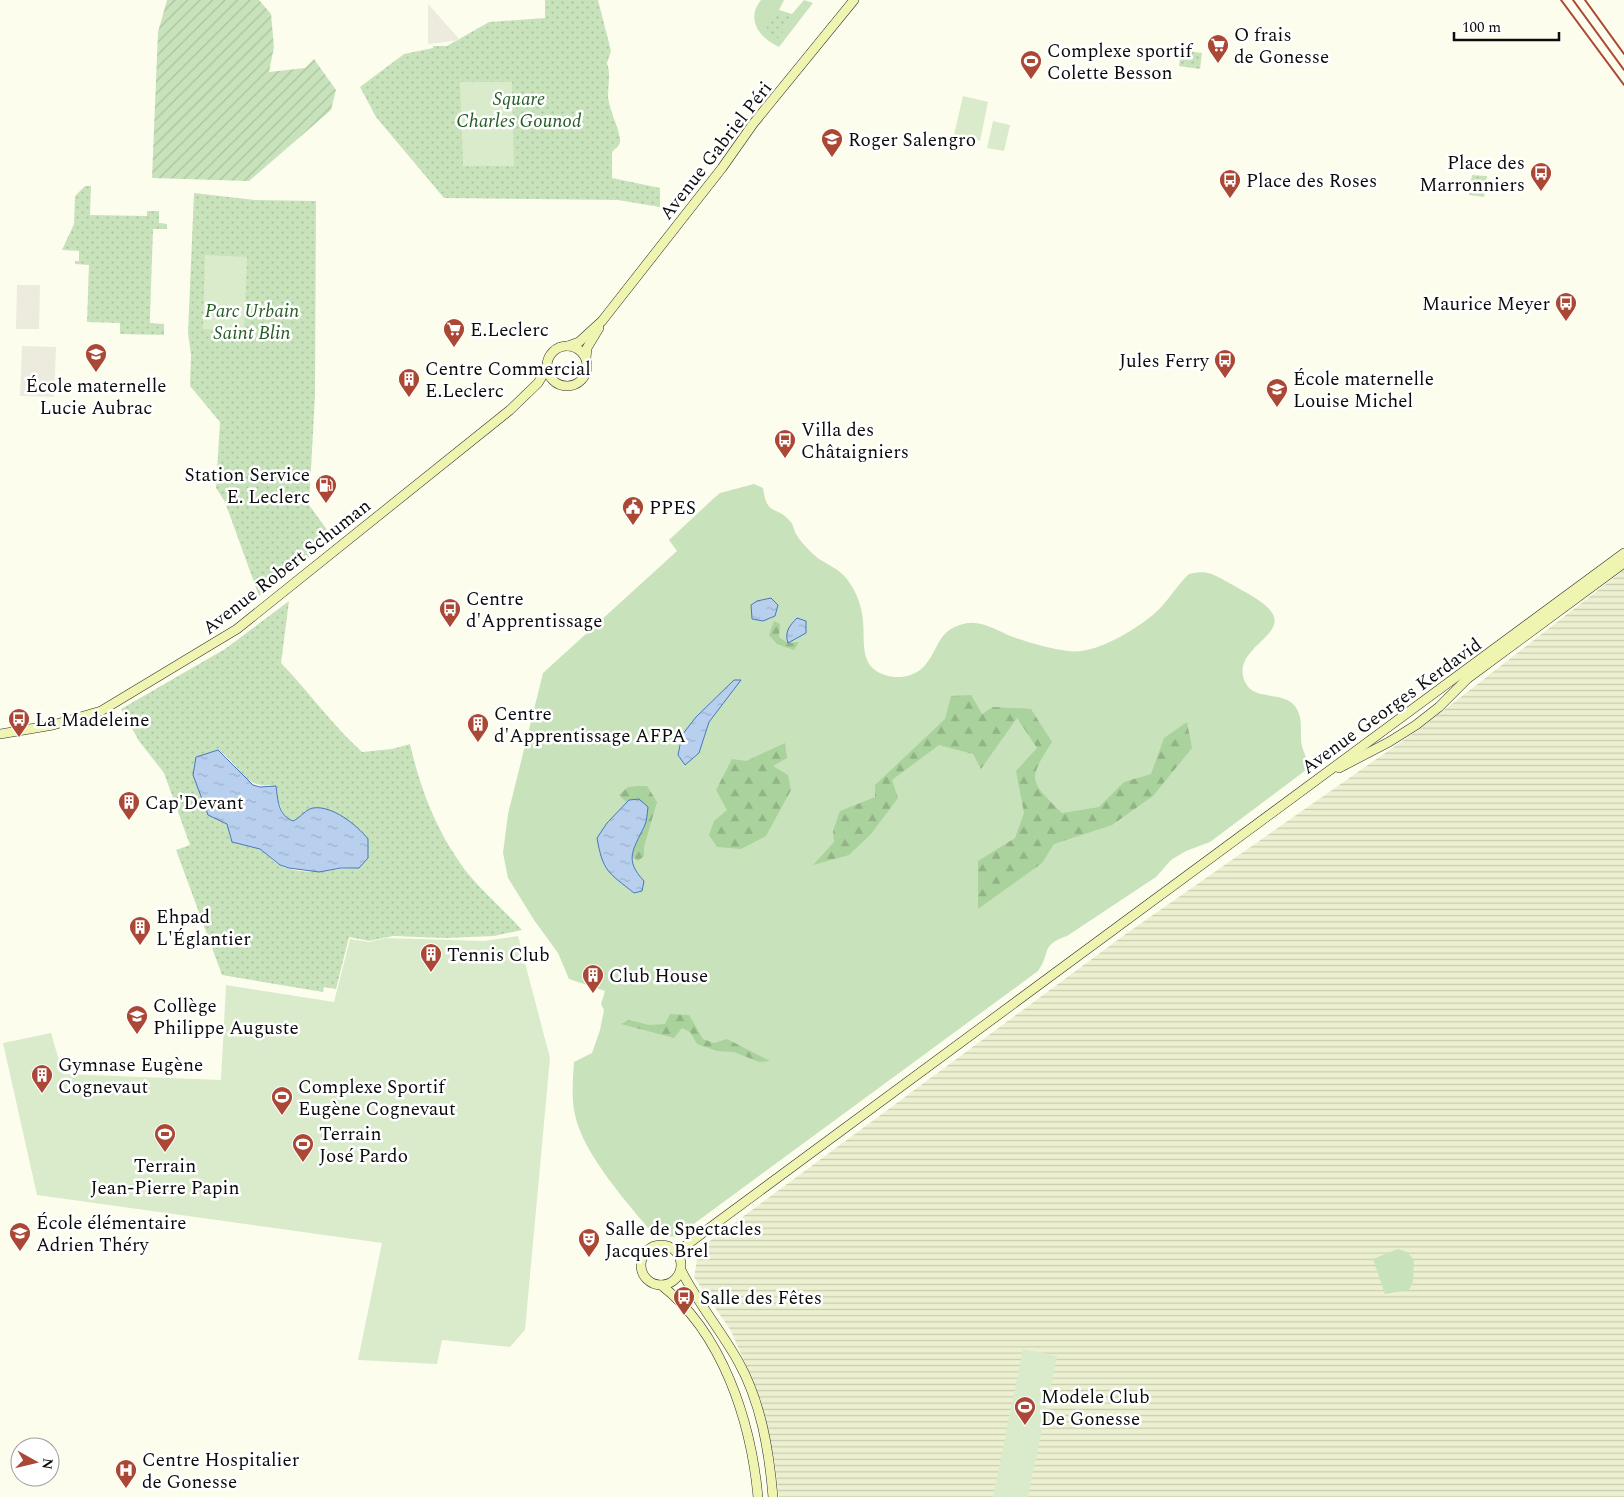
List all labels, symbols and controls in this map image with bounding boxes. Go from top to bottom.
scale bar [1454,10,1559,42]
text: 100 m [1462,16,1501,39]
place label: O frais de Gonesse [1234,21,1329,72]
supermarket icon: O frais de Gonesse [1206,33,1230,64]
place label: Complexe sportif Colette Besson [1047,37,1193,88]
sports icon: Complexe sportif Colette Besson [1019,49,1043,80]
street label: Avenue Gabriel Péri [653,75,780,227]
park label: Square Charles Gounod [456,85,582,136]
place label: Roger Salengro [848,126,976,155]
school or university icon: Roger Salengro [820,127,844,158]
place label: Place des Marronniers [1419,149,1525,200]
bus stop icon: Place des Marronniers [1529,161,1553,192]
place label: Place des Roses [1246,167,1377,196]
bus stop icon: Place des Roses [1218,168,1242,199]
place label: Maurice Meyer [1422,290,1550,319]
bus stop icon: Maurice Meyer [1554,291,1578,322]
park label: Parc Urbain Saint Blin [205,297,299,348]
place label: E.Leclerc [470,316,549,345]
supermarket icon: E.Leclerc [442,317,466,348]
school or university icon: École maternelle Lucie Aubrac [84,342,108,373]
place label: Jules Ferry [1119,347,1210,376]
bus stop icon: Jules Ferry [1213,348,1237,379]
place label: Centre Commercial E.Leclerc [425,355,591,406]
place label: École maternelle Louise Michel [1293,365,1434,416]
building icon: Centre Commercial E.Leclerc [397,367,421,398]
place label: École maternelle Lucie Aubrac [26,372,166,423]
school or university icon: École maternelle Louise Michel [1265,377,1289,408]
place label: Villa des Châtaigniers [801,416,909,467]
bus stop icon: Villa des Châtaigniers [773,428,797,459]
place label: Station Service E. Leclerc [184,461,310,512]
fuel station icon: Station Service E. Leclerc [314,473,338,504]
street label: Avenue Robert Schuman [196,492,377,642]
place label: PPES [649,494,696,523]
public building icon: PPES [621,495,645,526]
place label: Centre d'Apprentissage [466,585,602,636]
bus stop icon: Centre d'Apprentissage [438,597,462,628]
street label: Avenue Georges Kerdavid [1296,631,1488,782]
place label: Centre d'Apprentissage AFPA [494,700,686,751]
place label: La Madeleine [35,706,149,735]
bus stop icon: La Madeleine [7,707,31,738]
building icon: Centre d'Apprentissage AFPA [466,712,490,743]
place label: Cap'Devant [145,789,244,818]
building icon: Cap'Devant [117,790,141,821]
place label: Ehpad L'Églantier [156,903,251,954]
building icon: Ehpad L'Églantier [128,915,152,946]
place label: Tennis Club [447,941,550,970]
building icon: Tennis Club [419,942,443,973]
place label: Club House [609,962,708,991]
building icon: Club House [581,963,605,994]
place label: Collège Philippe Auguste [153,992,299,1043]
school or university icon: Collège Philippe Auguste [125,1004,149,1035]
place label: Gymnase Eugène Cognevaut [58,1051,203,1102]
building icon: Gymnase Eugène Cognevaut [30,1063,54,1094]
place label: Complexe Sportif Eugène Cognevaut [298,1073,456,1124]
sports icon: Complexe Sportif Eugène Cognevaut [270,1085,294,1116]
place label: Terrain José Pardo [319,1120,408,1171]
sports icon: Terrain Jean-Pierre Papin [153,1122,177,1153]
sports icon: Terrain José Pardo [291,1132,315,1163]
place label: Terrain Jean-Pierre Papin [91,1152,239,1203]
place label: École élémentaire Adrien Théry [36,1209,187,1260]
place label: Salle de Spectacles Jacques Brel [605,1215,762,1266]
school or university icon: École élémentaire Adrien Théry [8,1221,32,1252]
theatre icon: Salle de Spectacles Jacques Brel [577,1227,601,1258]
place label: Salle des Fêtes [700,1284,822,1313]
bus stop icon: Salle des Fêtes [672,1285,696,1316]
place label: Modele Club De Gonesse [1041,1383,1150,1434]
sports icon: Modele Club De Gonesse [1013,1395,1037,1426]
north arrow [10,1437,60,1487]
place label: Centre Hospitalier de Gonesse [142,1446,300,1497]
text: N [36,1457,59,1471]
hospital icon: Centre Hospitalier de Gonesse [114,1458,138,1489]

